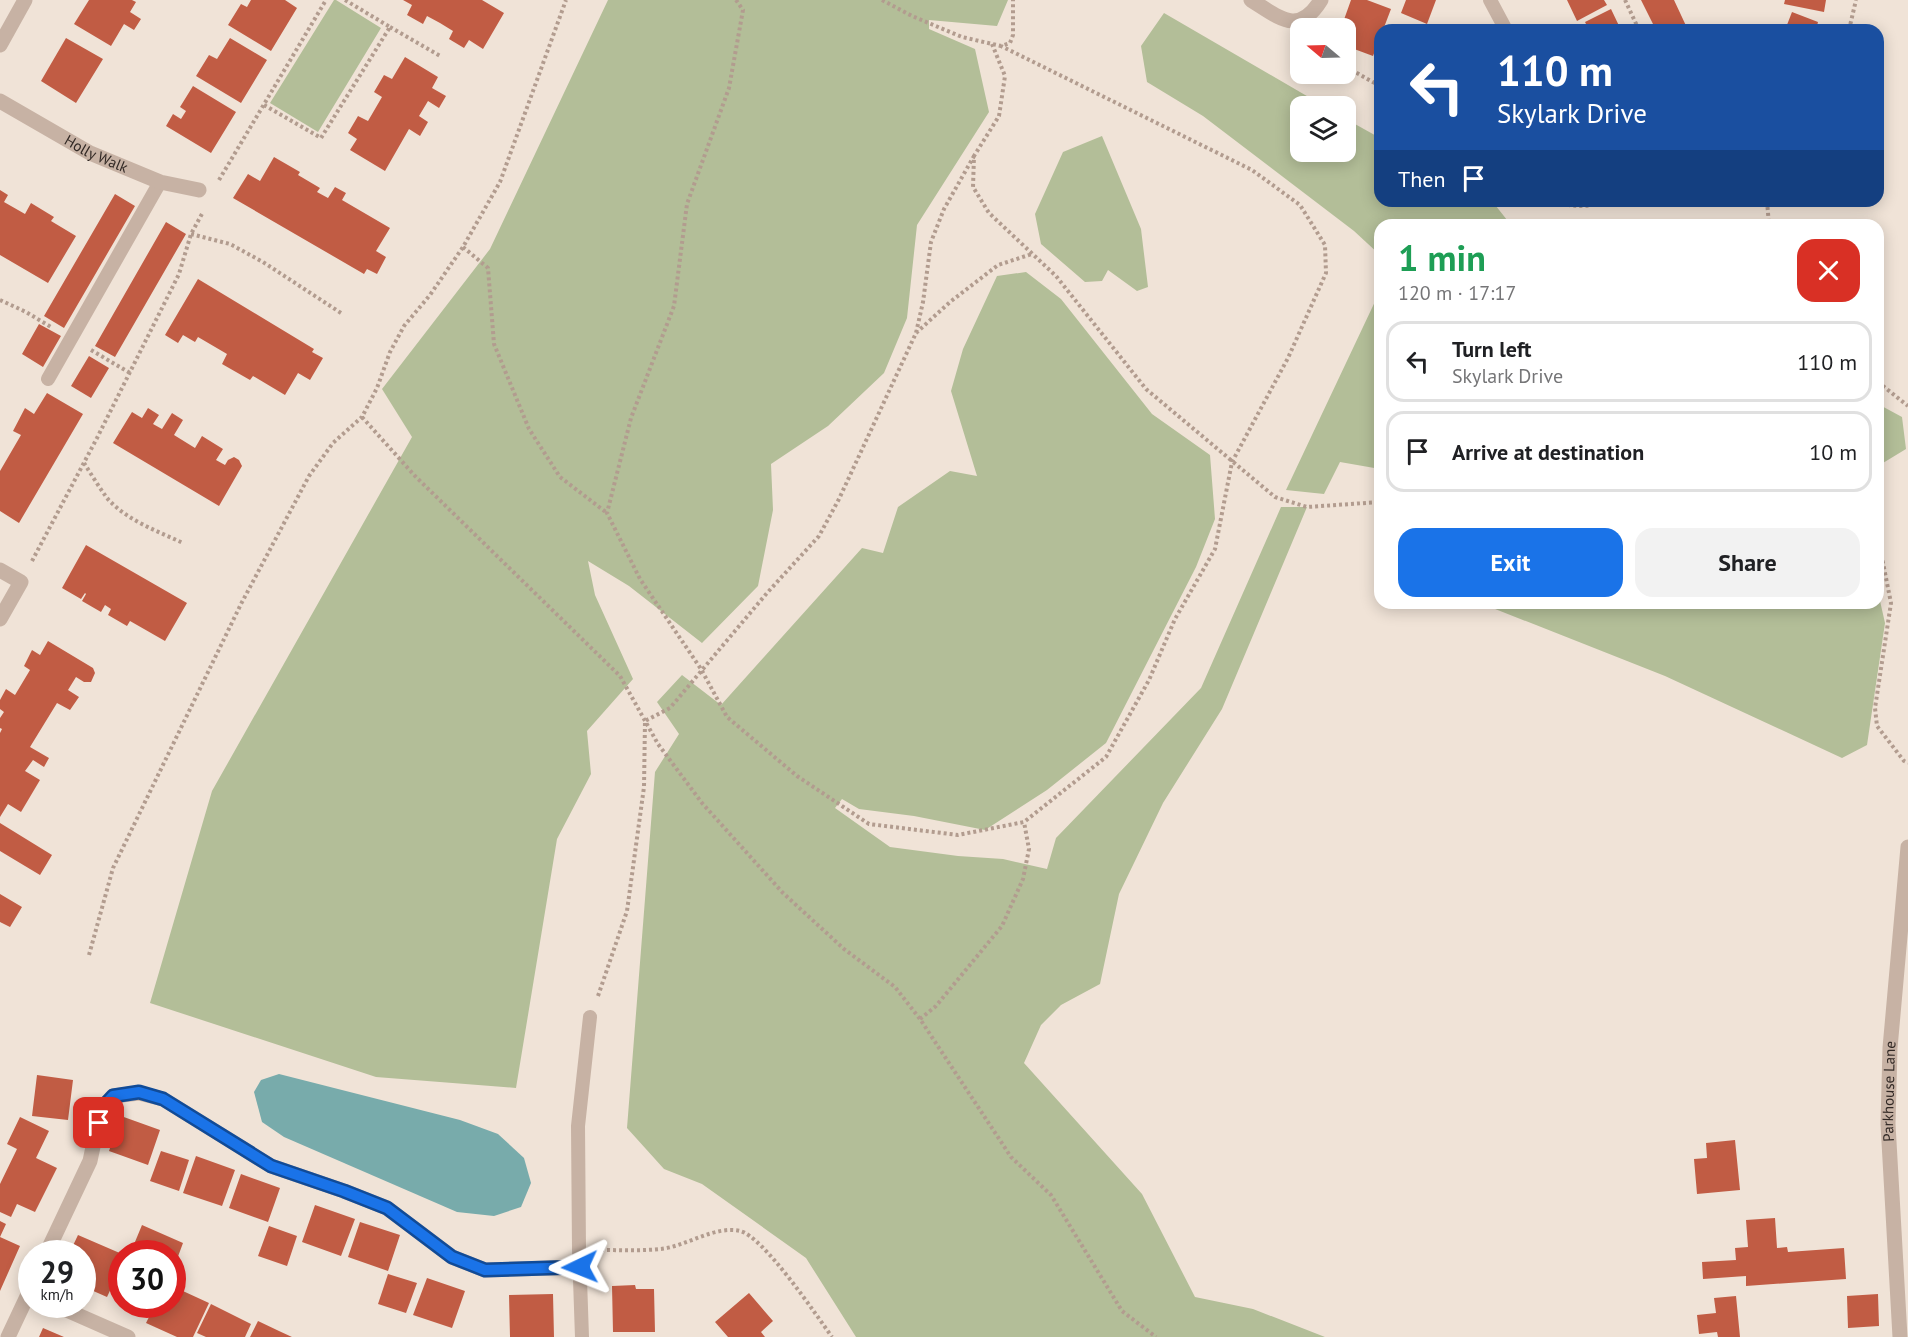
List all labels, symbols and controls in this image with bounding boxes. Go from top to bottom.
north arrow [1290,18,1356,84]
map controls [1290,18,1356,162]
text: 110 m [1497,43,1613,98]
icon: left [1398,48,1476,126]
button: layers [1290,96,1356,162]
text: Skylark Drive [1497,96,1647,130]
street label: Holly Walk [61,130,132,177]
icon: arrive [1457,162,1490,195]
text: Then [1398,165,1445,193]
text: 1 min [1398,234,1486,281]
button: close [1797,239,1860,302]
text: 120 m · 17:17 [1398,280,1516,306]
text: Turn left [1452,335,1532,363]
icon: left [1401,345,1434,378]
text: 110 m [1797,348,1857,376]
text: Skylark Drive [1452,363,1563,389]
icon: arrive [1401,435,1434,468]
text: Arrive at destination [1452,438,1644,466]
text: 10 m [1809,438,1857,466]
button: Exit [1398,528,1623,597]
button: Share [1635,528,1860,597]
street label: Parkhouse Lane [1878,1040,1900,1142]
pin [73,1097,124,1148]
icon: arrive [82,1106,115,1139]
position arrow [548,1235,612,1299]
speed limit sign: 30 [108,1240,186,1318]
text: 29 [40,1252,74,1291]
text: km/h [41,1285,73,1304]

